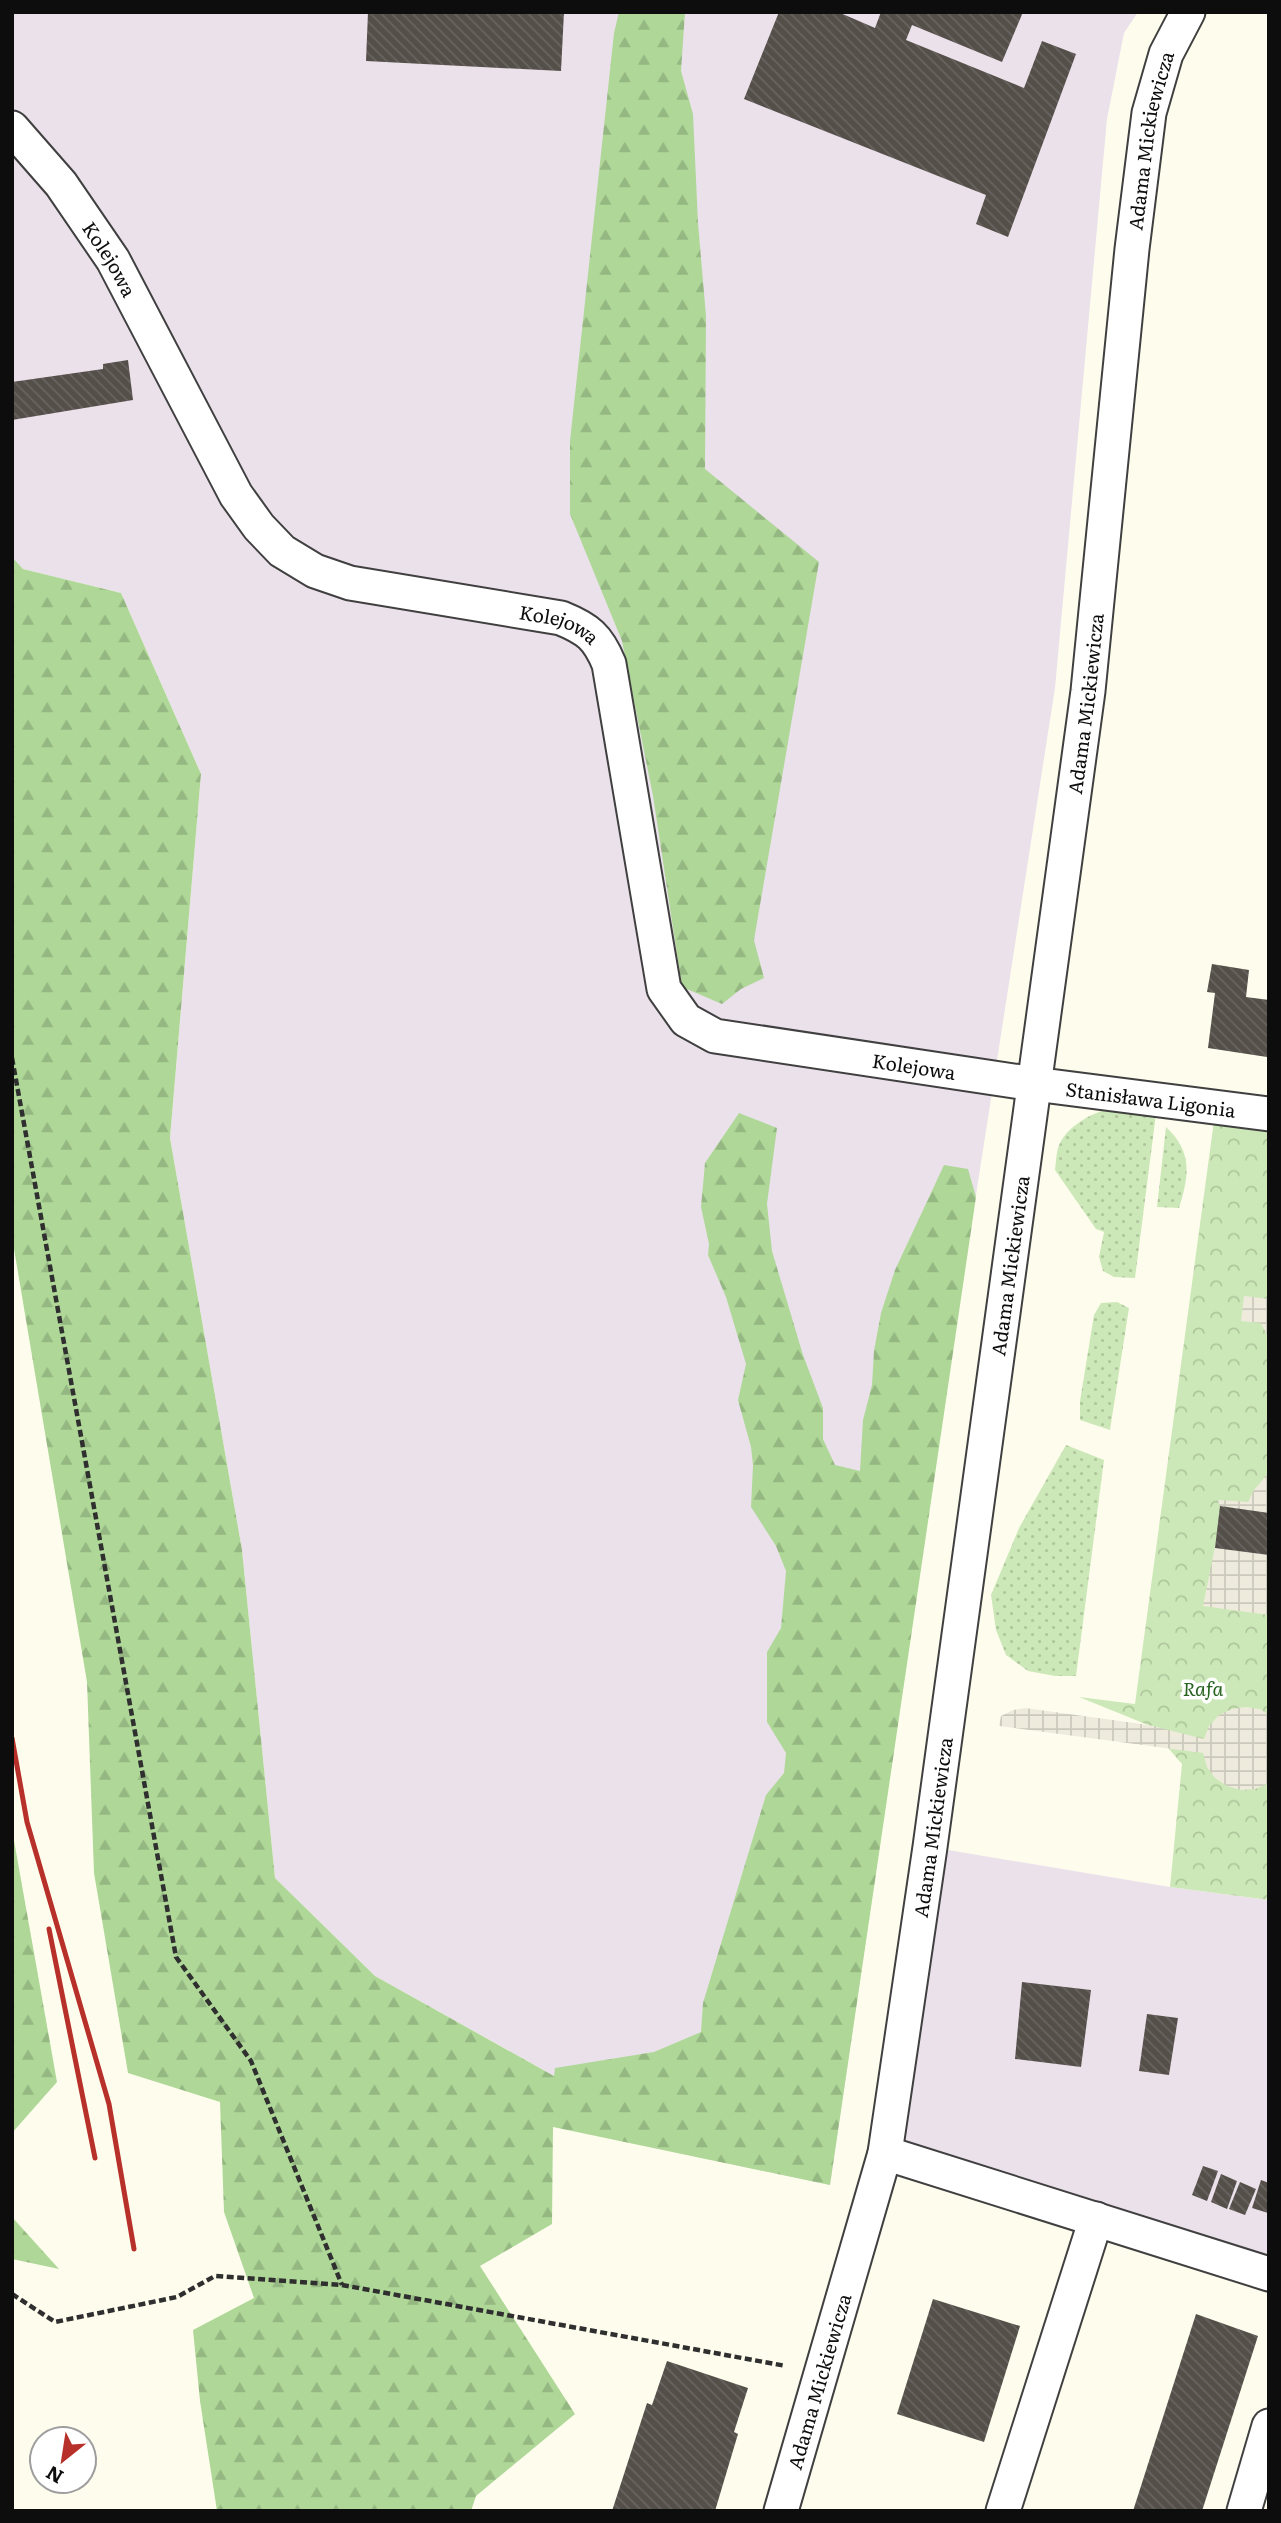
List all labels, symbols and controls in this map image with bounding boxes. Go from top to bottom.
street label: Adama Mickiewicza [1120,47,1180,232]
street label: Kolejowa [76,215,144,302]
street label: Kolejowa [517,597,607,651]
street label: Adama Mickiewicza [1060,611,1110,796]
street label: Kolejowa [870,1046,958,1086]
street label: Stanisława Ligonia [1064,1074,1238,1124]
street label: Adama Mickiewicza [983,1173,1036,1357]
park label: Rafa [1183,1674,1224,1702]
street label: Adama Mickiewicza [906,1735,959,1919]
street label: Adama Mickiewicza [780,2289,858,2473]
north arrow [28,2425,98,2495]
text: N [40,2459,68,2492]

